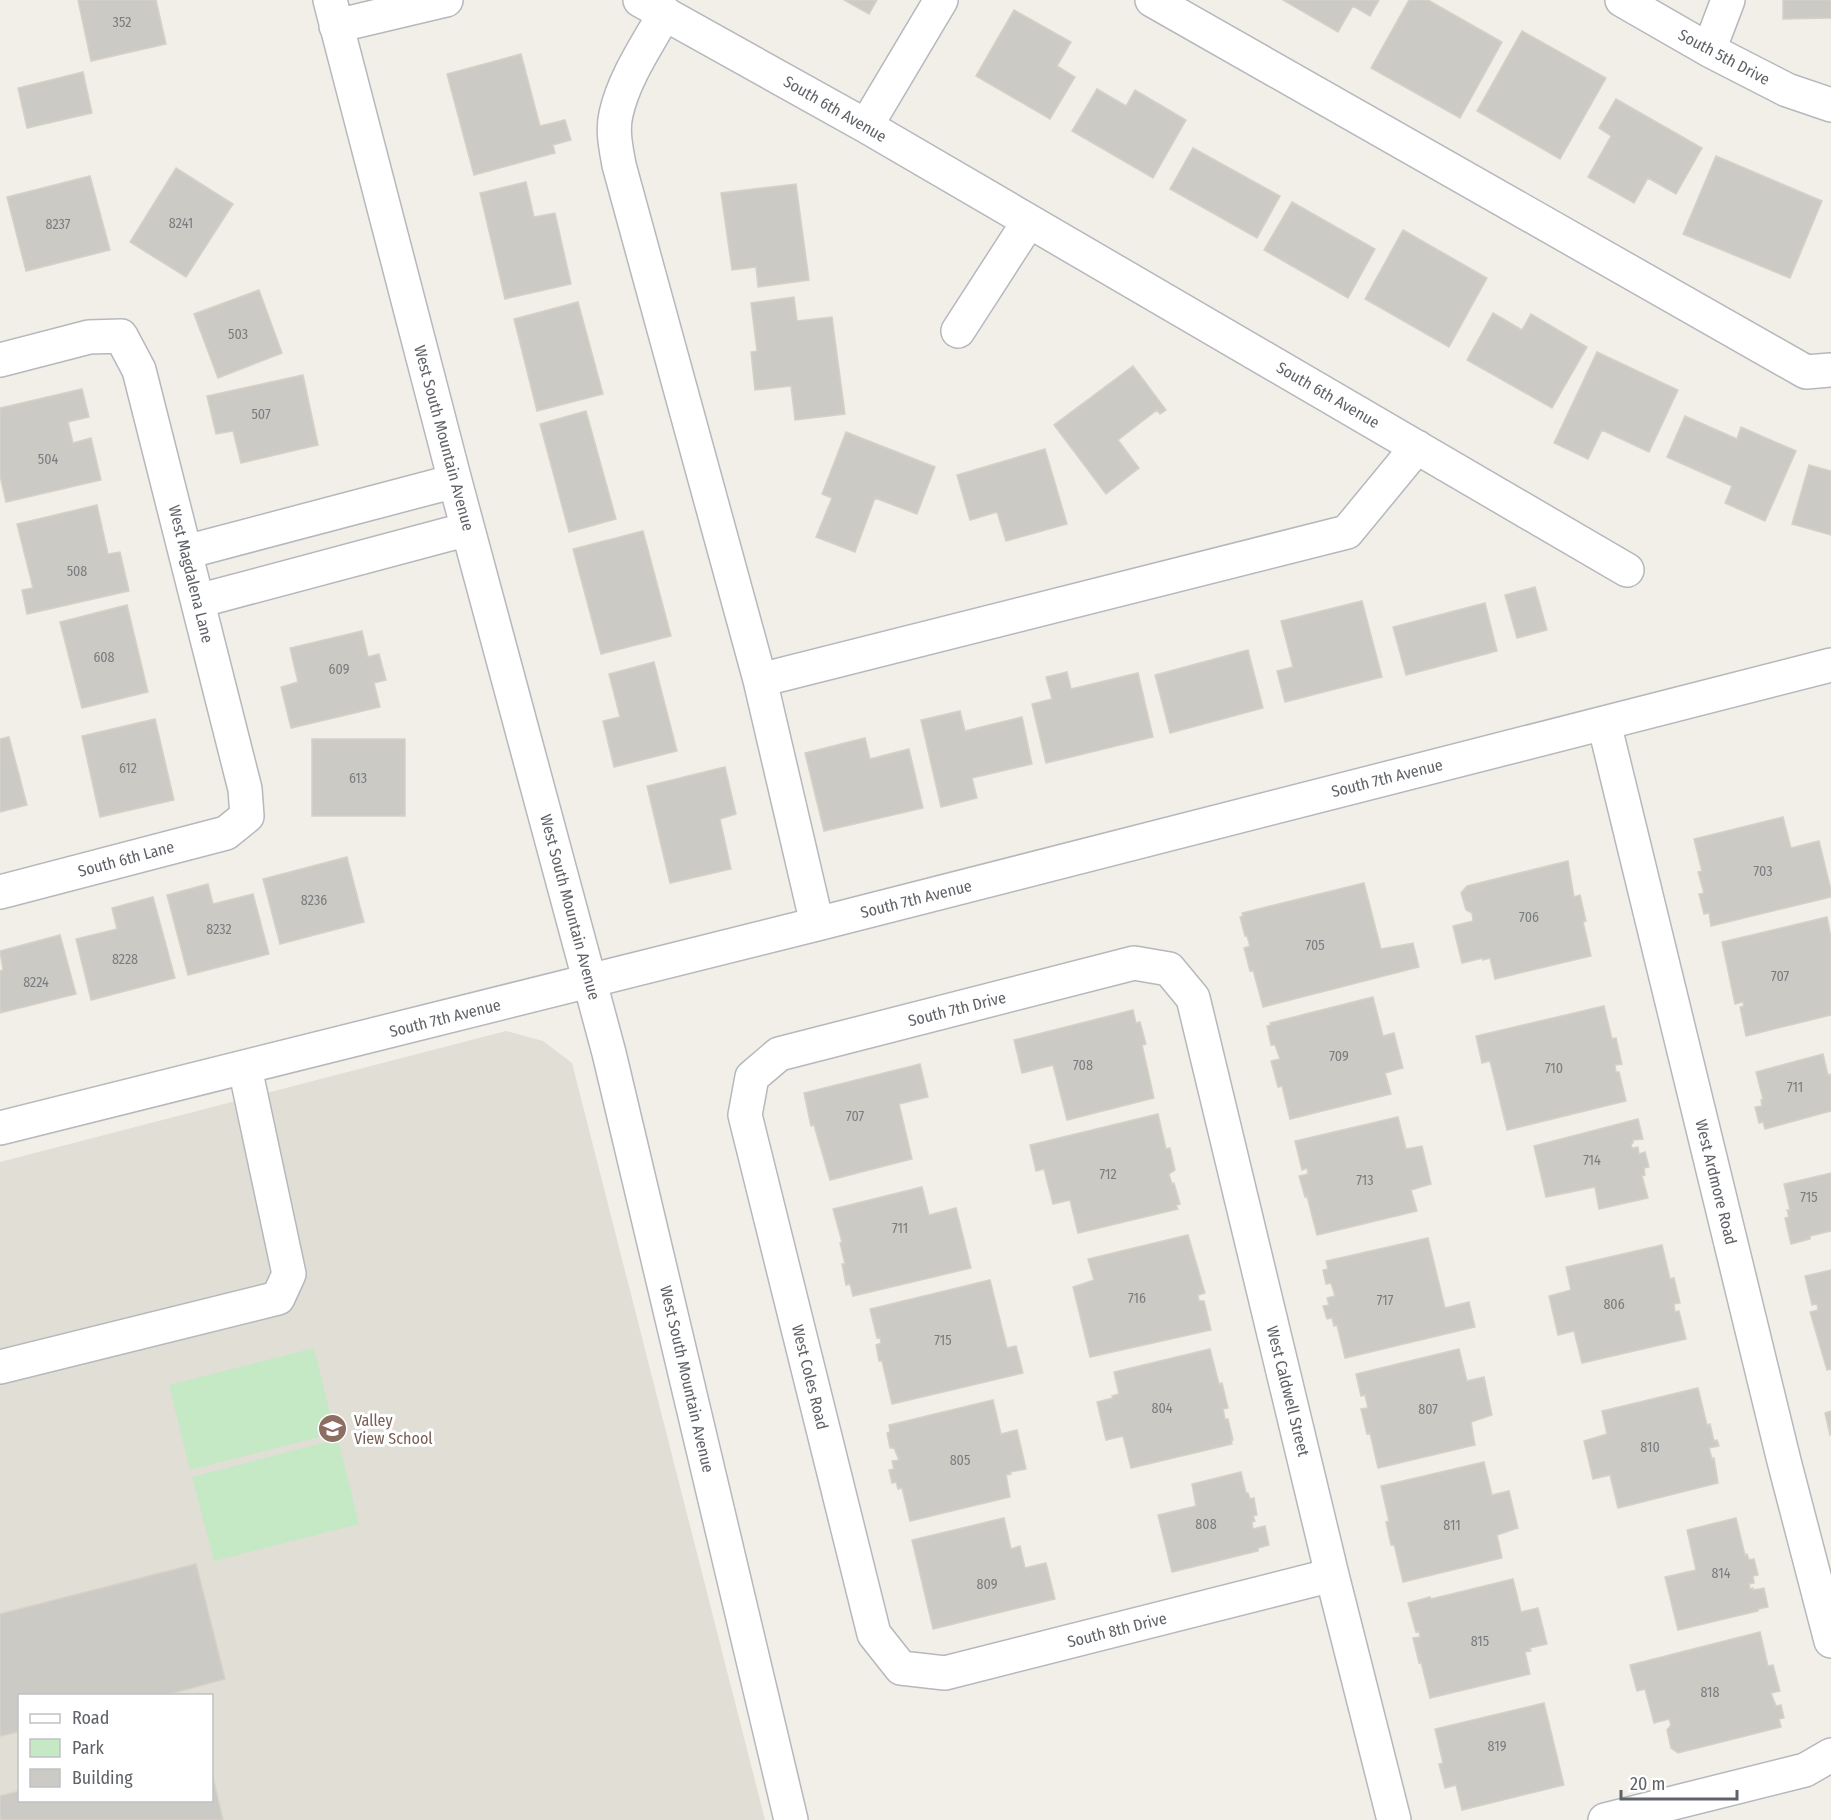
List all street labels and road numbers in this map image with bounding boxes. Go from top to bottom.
street label: South 5th Drive [1675,25,1773,89]
street label: South 6th Avenue [780,72,890,146]
street label: West South Mountain Avenue [410,343,478,533]
street label: South 6th Avenue [1273,358,1383,432]
street label: West Magdalena Lane [165,503,217,645]
street label: South 7th Avenue [1329,755,1445,801]
street label: West South Mountain Avenue [536,812,604,1002]
street label: South 6th Lane [76,837,176,881]
street label: South 7th Avenue [858,876,974,922]
street label: South 7th Drive [906,988,1008,1030]
street label: South 7th Avenue [387,995,503,1041]
street label: West Ardmore Road [1691,1117,1741,1247]
street label: West South Mountain Avenue [656,1284,718,1475]
street label: West Coles Road [788,1323,832,1431]
street label: West Caldwell Street [1263,1324,1314,1459]
street label: South 8th Drive [1065,1608,1169,1651]

